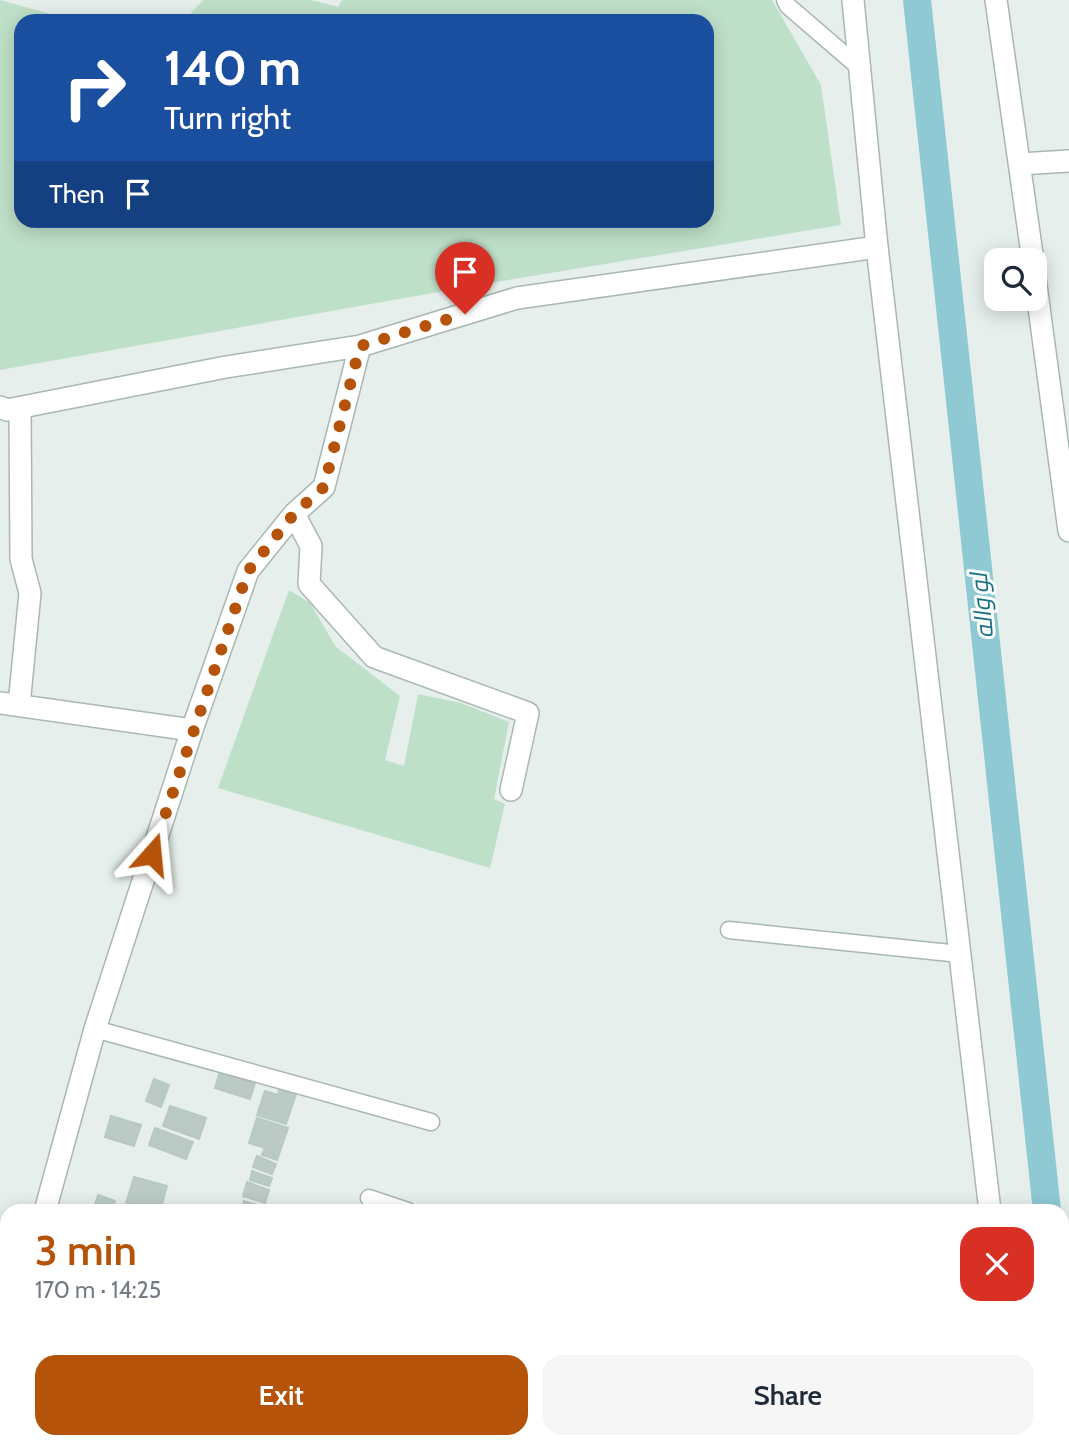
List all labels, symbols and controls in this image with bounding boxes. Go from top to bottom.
text: 140 m [164,38,301,97]
icon: right [49,42,140,133]
text: Turn right [164,98,291,137]
icon: arrive [119,175,157,213]
text: Then [49,178,105,210]
pin [435,242,495,314]
map controls [984,248,1047,311]
button: search [984,248,1047,311]
icon: arrive [446,253,484,291]
water label: لو واله [963,569,999,640]
position arrow [115,817,189,891]
text: 3 min [35,1224,137,1276]
button: close [960,1227,1034,1301]
text: 170 m · 14:25 [35,1276,161,1304]
button: Exit [35,1355,528,1435]
button: Share [542,1355,1034,1435]

